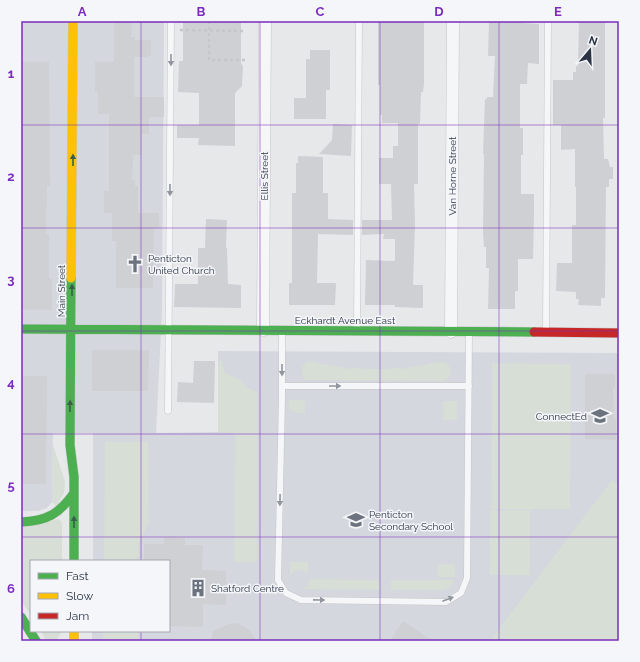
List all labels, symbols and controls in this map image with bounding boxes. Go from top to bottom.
text: A [78,4,87,19]
text: B [197,4,206,19]
text: C [316,4,325,19]
text: D [434,4,444,19]
text: E [554,4,562,19]
north arrow [570,30,610,70]
text: N [587,34,599,49]
one-way arrow [168,54,174,67]
text: 1 [8,66,15,81]
street label: Van Horne Street [447,136,458,215]
street label: Ellis Street [259,151,270,200]
one-way arrow [70,153,76,166]
text: 2 [7,169,15,184]
one-way arrow [167,184,173,197]
place label: Penticton United Church [148,253,215,276]
church icon: Penticton United Church [125,254,145,274]
street label: Main Street [56,264,67,317]
text: 3 [7,272,15,287]
one-way arrow [69,283,75,296]
street label: Eckhardt Avenue East [295,315,396,326]
one-way arrow [279,364,285,377]
text: 4 [7,375,15,390]
one-way arrow [329,383,342,389]
one-way arrow [67,400,74,412]
school or university icon: ConnectEd [590,406,610,426]
place label: ConnectEd [536,411,587,422]
text: 5 [7,478,15,493]
one-way arrow [277,494,283,507]
place label: Penticton Secondary School [369,509,453,532]
school or university icon: Penticton Secondary School [346,510,366,530]
one-way arrow [71,515,77,528]
legend [30,560,170,632]
text: Fast [66,569,89,583]
building icon: Shatford Centre [188,578,208,598]
text: 6 [7,581,15,596]
place label: Shatford Centre [211,583,284,594]
text: Slow [66,589,93,603]
one-way arrow [442,596,454,603]
one-way arrow [313,597,326,603]
text: Jam [66,609,89,623]

